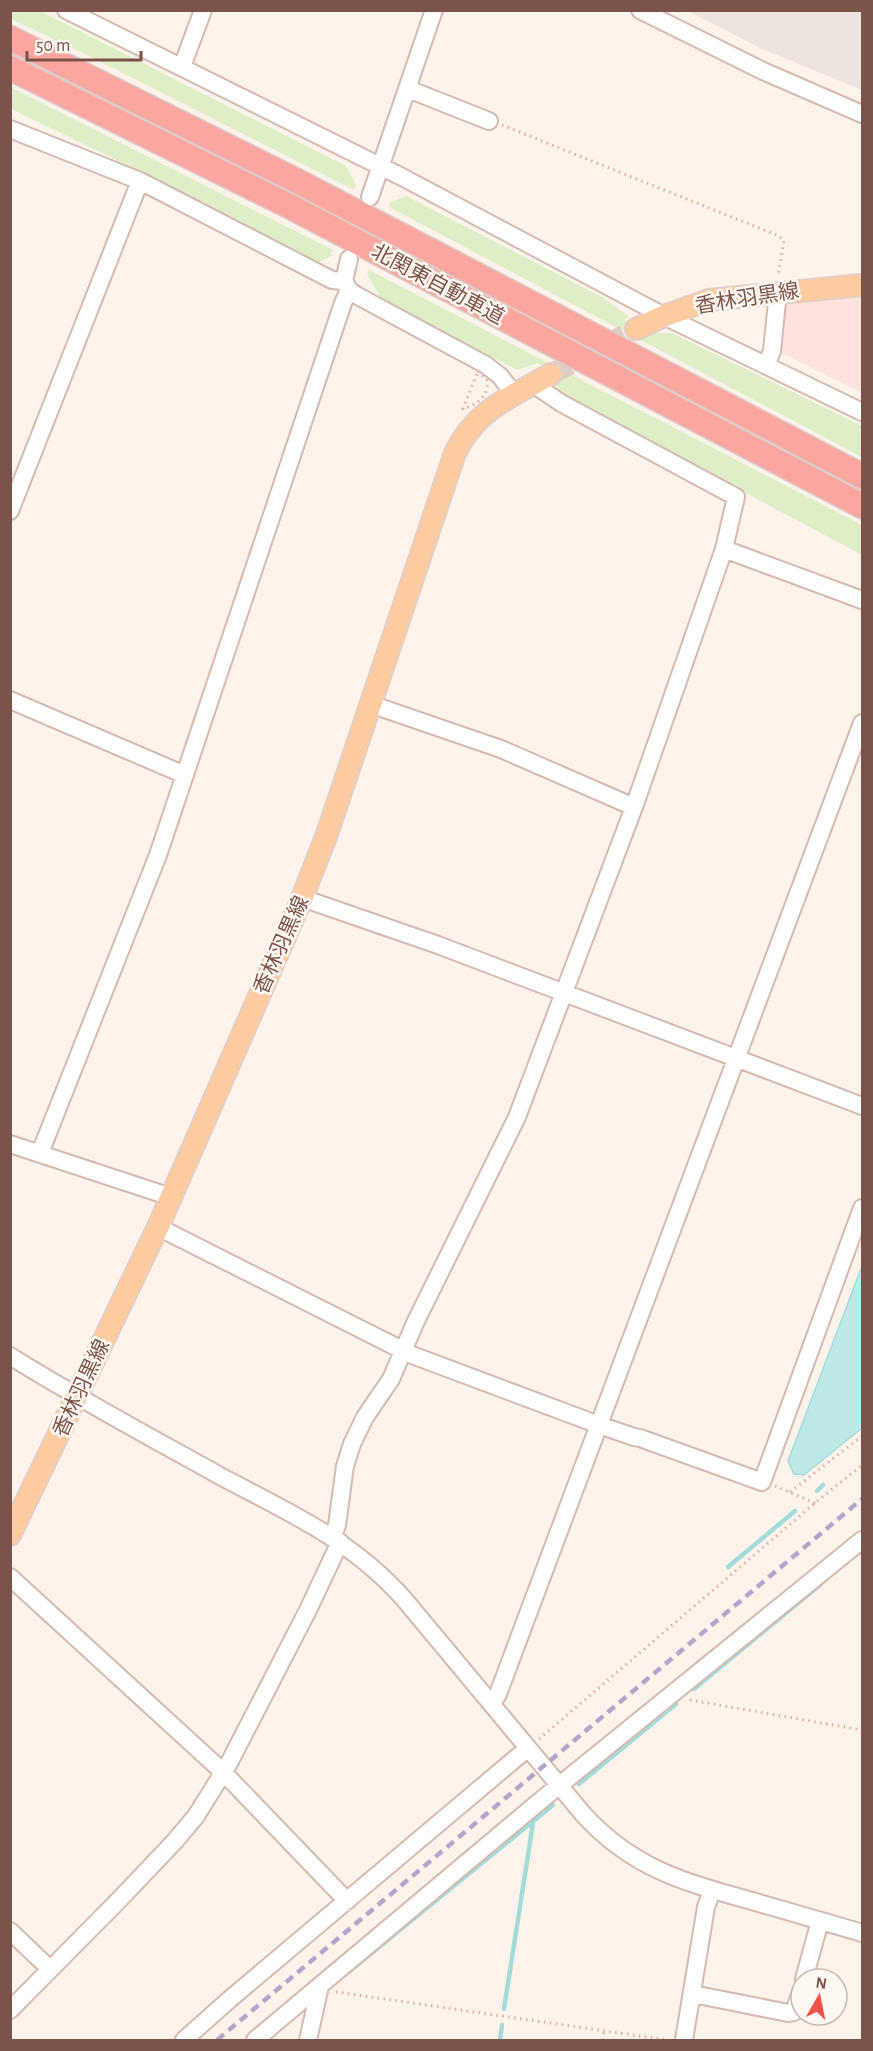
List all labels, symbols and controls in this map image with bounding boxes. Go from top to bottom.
scale bar [27,24,141,62]
text: 50 m [36,37,70,55]
street label: 北関東自動車道 [368,240,508,328]
street label: 香林羽黒線 [693,279,801,317]
street label: 香林羽黒線 [250,893,312,997]
street label: 香林羽黒線 [49,1336,113,1440]
north arrow [789,1967,849,2027]
text: N [814,1974,828,1992]

